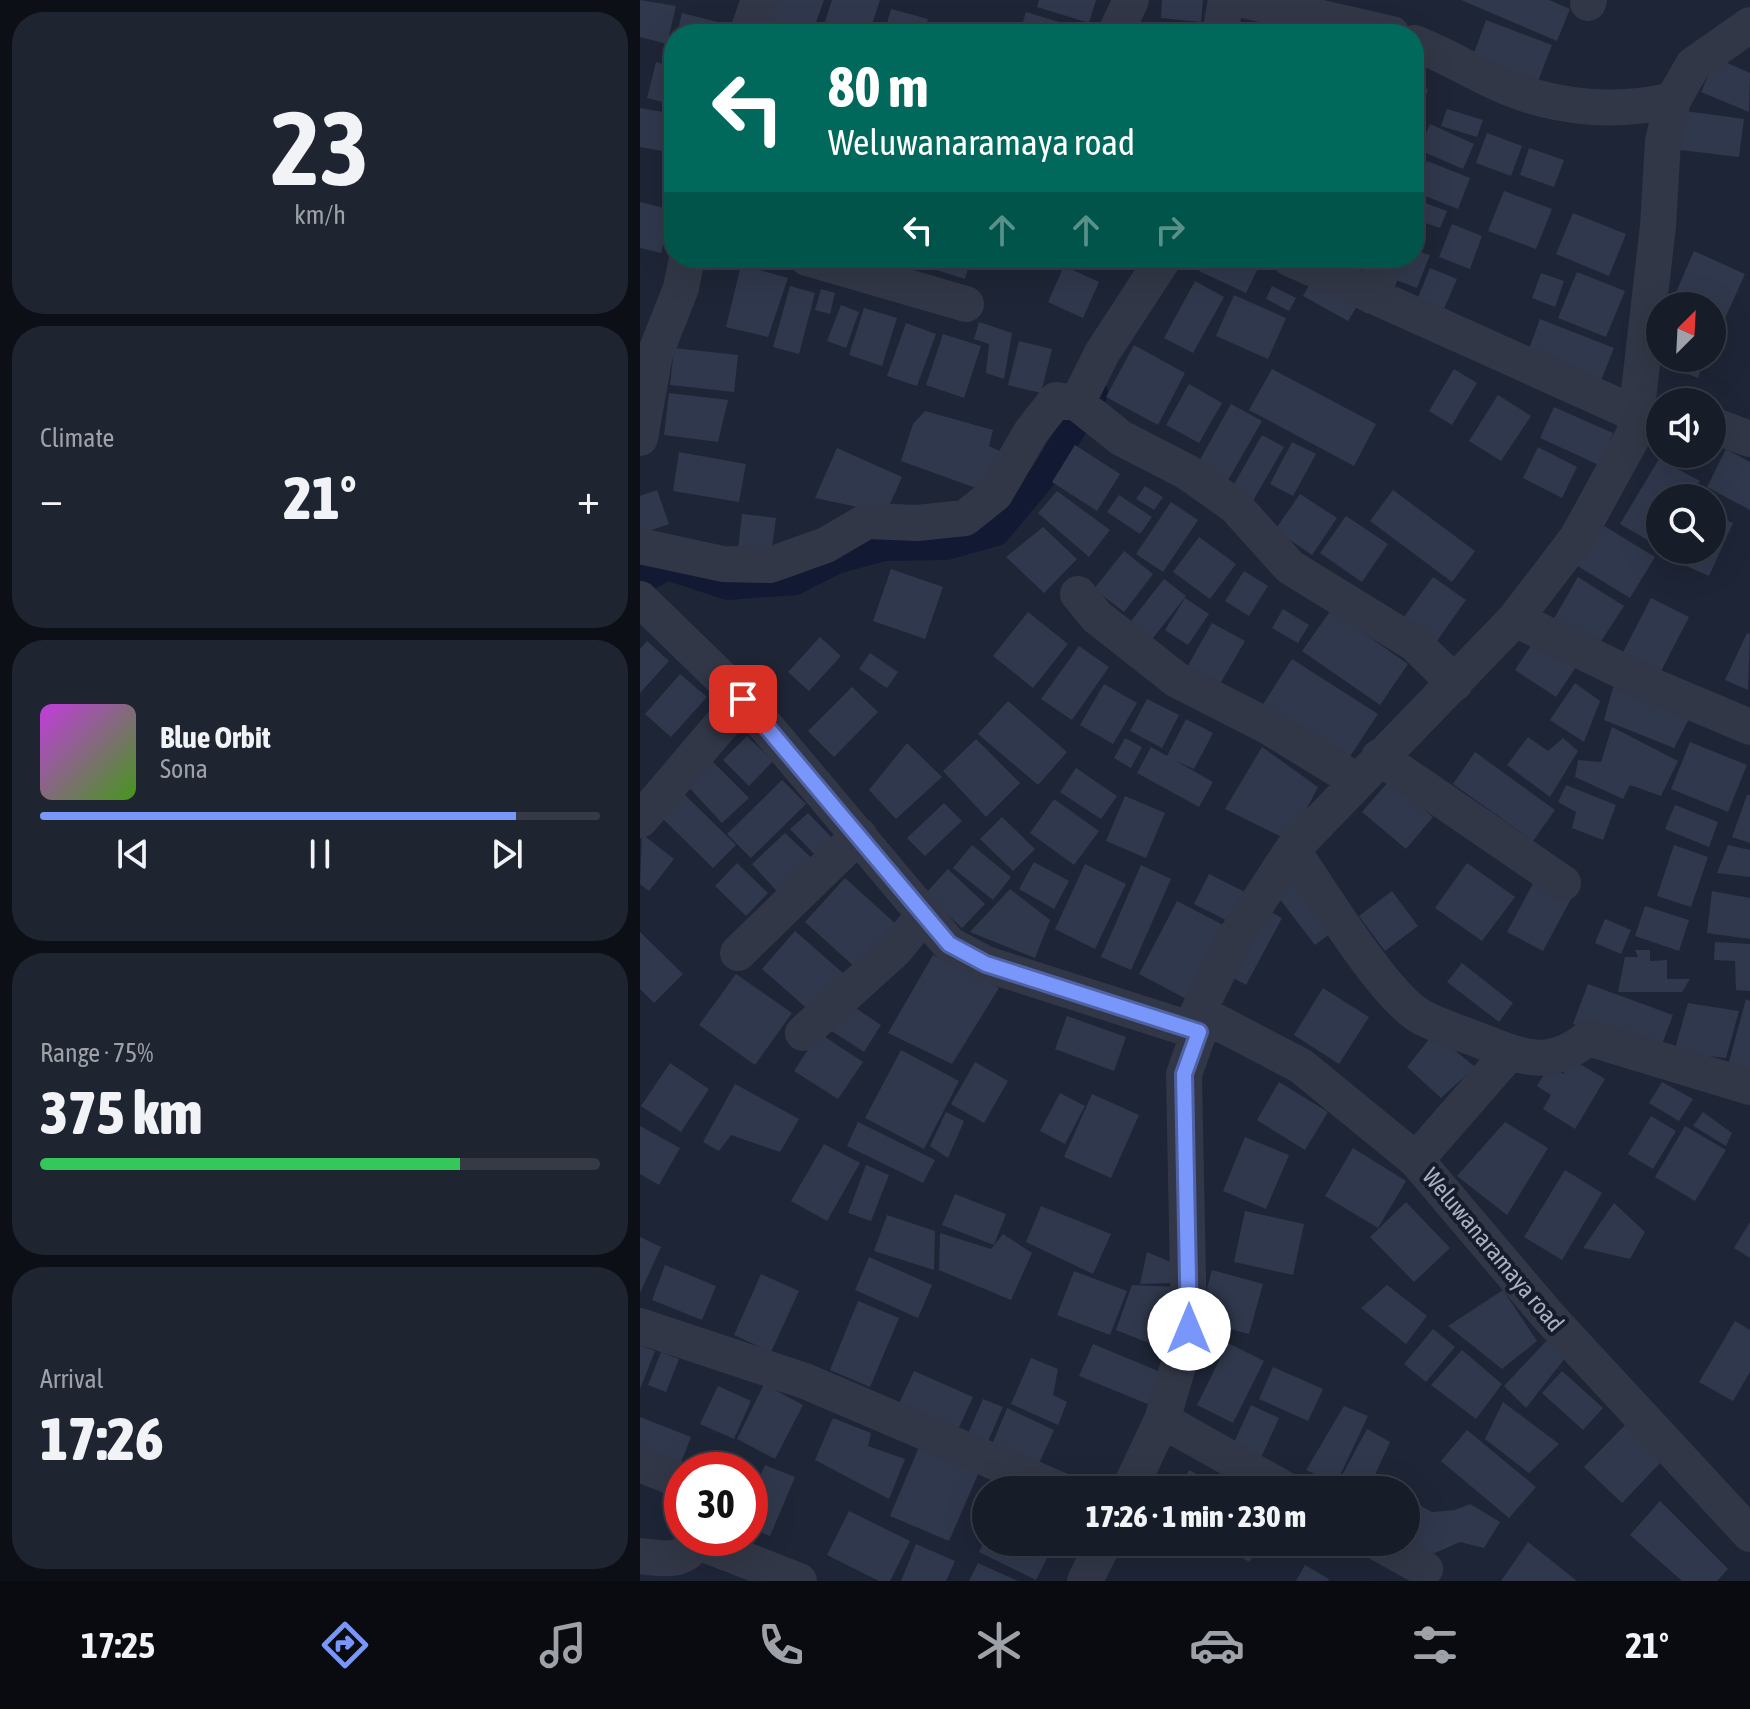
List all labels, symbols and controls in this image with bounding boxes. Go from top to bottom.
text: 80 m [828,55,929,119]
icon: left [696,56,800,160]
text: 23 [271,88,369,207]
text: Weluwanaramaya road [828,121,1135,163]
text: km/h [294,200,346,230]
icon: left [896,208,940,252]
icon: ahead [980,208,1024,252]
icon: ahead [1064,208,1108,252]
icon: right [1148,208,1192,252]
north arrow [1646,292,1726,372]
map controls [1646,292,1726,564]
button: sound [1646,388,1726,468]
text: Climate [40,423,114,453]
text: 21° [284,463,356,532]
text: − [40,473,63,523]
text: + [577,473,600,523]
button: search [1646,484,1726,564]
pin [709,665,777,733]
icon: arrive [721,677,765,721]
text: Blue Orbit [160,720,271,754]
text: Sona [160,754,208,784]
icon: previous [111,832,155,876]
icon: pause [298,832,342,876]
icon: next [485,832,529,876]
text: Range · 75% [40,1038,153,1068]
text: 375 km [40,1078,202,1147]
street label: Weluwanaramaya road [1417,1163,1570,1337]
position arrow [1147,1287,1231,1371]
text: Arrival [40,1364,104,1394]
text: 17:26 [40,1404,163,1473]
speed limit sign: 30 [664,1452,768,1556]
text: 17:26 · 1 min · 230 m [1086,1499,1306,1533]
icon: directions [317,1617,373,1673]
icon: music [535,1617,591,1673]
icon: phone [753,1617,809,1673]
icon: climate [971,1617,1027,1673]
icon: car [1189,1617,1245,1673]
icon: filters [1407,1617,1463,1673]
text: 17:25 [81,1624,155,1666]
text: 21° [1625,1624,1669,1666]

